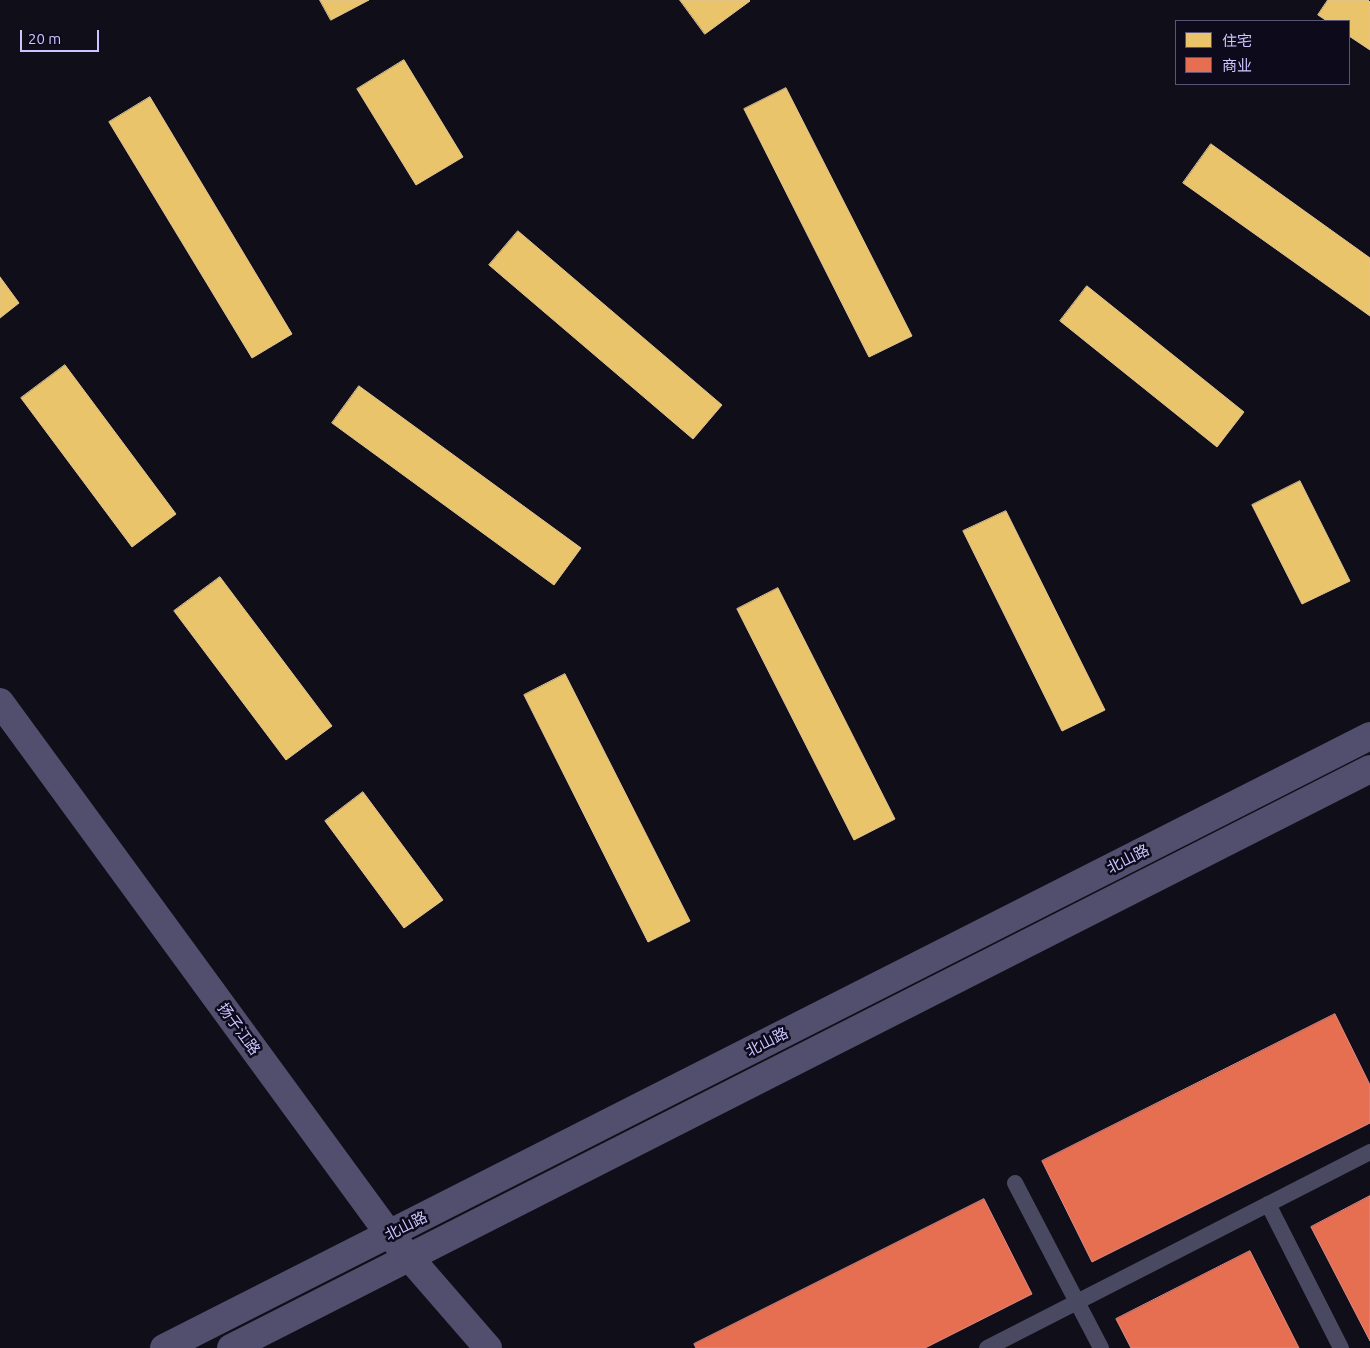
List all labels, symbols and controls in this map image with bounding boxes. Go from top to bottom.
scale bar [22,20,101,52]
legend [1175,20,1350,85]
text: 20 m [28,30,61,47]
text: 住宅 [1222,32,1252,49]
text: 商业 [1222,57,1252,74]
street label: 北山路 [1104,841,1152,877]
street label: 扬子江路 [214,999,264,1059]
street label: 北山路 [743,1024,791,1060]
street label: 北山路 [382,1208,430,1244]

